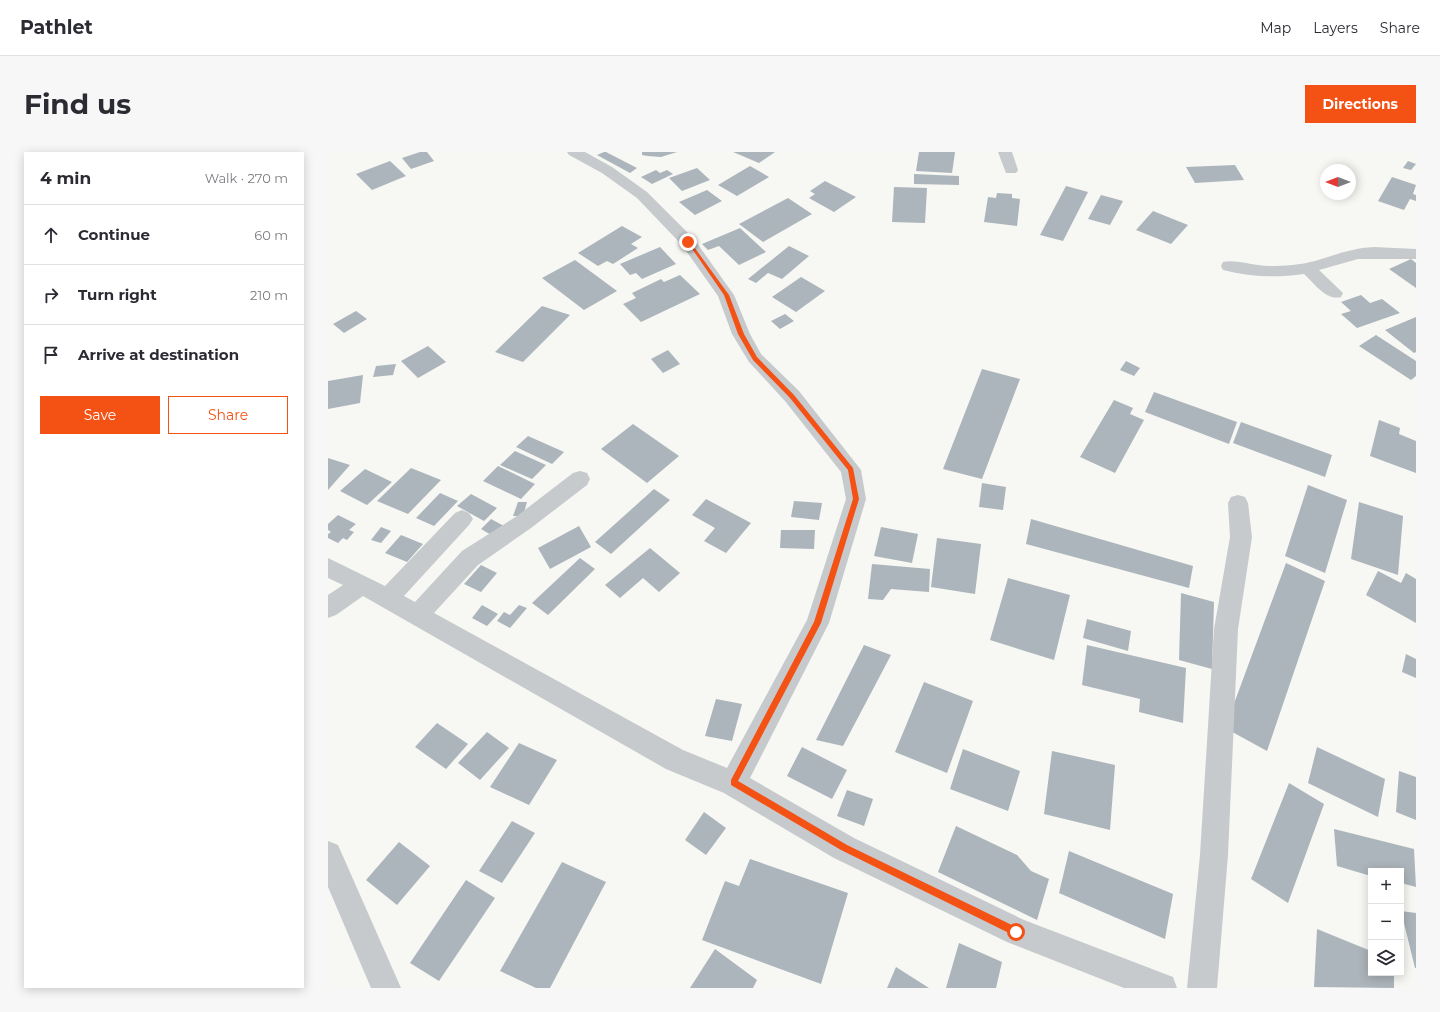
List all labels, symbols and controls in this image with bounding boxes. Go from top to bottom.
text: Pathlet [20,16,93,39]
text: Map [1260,19,1291,37]
text: Layers [1313,19,1358,37]
text: Share [1380,19,1420,37]
button: Directions [1305,85,1416,123]
text: Find us [24,87,131,121]
north arrow [1320,164,1356,200]
text: 4 min [40,168,91,188]
text: Walk · 270 m [205,170,288,186]
icon: ahead [40,224,62,246]
text: Continue [78,225,150,244]
text: 60 m [254,227,288,243]
route end [679,233,697,251]
icon: right [40,284,62,306]
text: Turn right [78,285,157,304]
text: 210 m [250,287,288,303]
icon: arrive [40,344,62,366]
text: Arrive at destination [78,345,239,364]
button: Save [40,396,160,434]
button: Share [168,396,288,434]
map controls [1368,868,1404,976]
button: + [1368,868,1404,904]
button: − [1368,904,1404,940]
route start [1007,923,1025,941]
button: layers [1368,940,1404,976]

